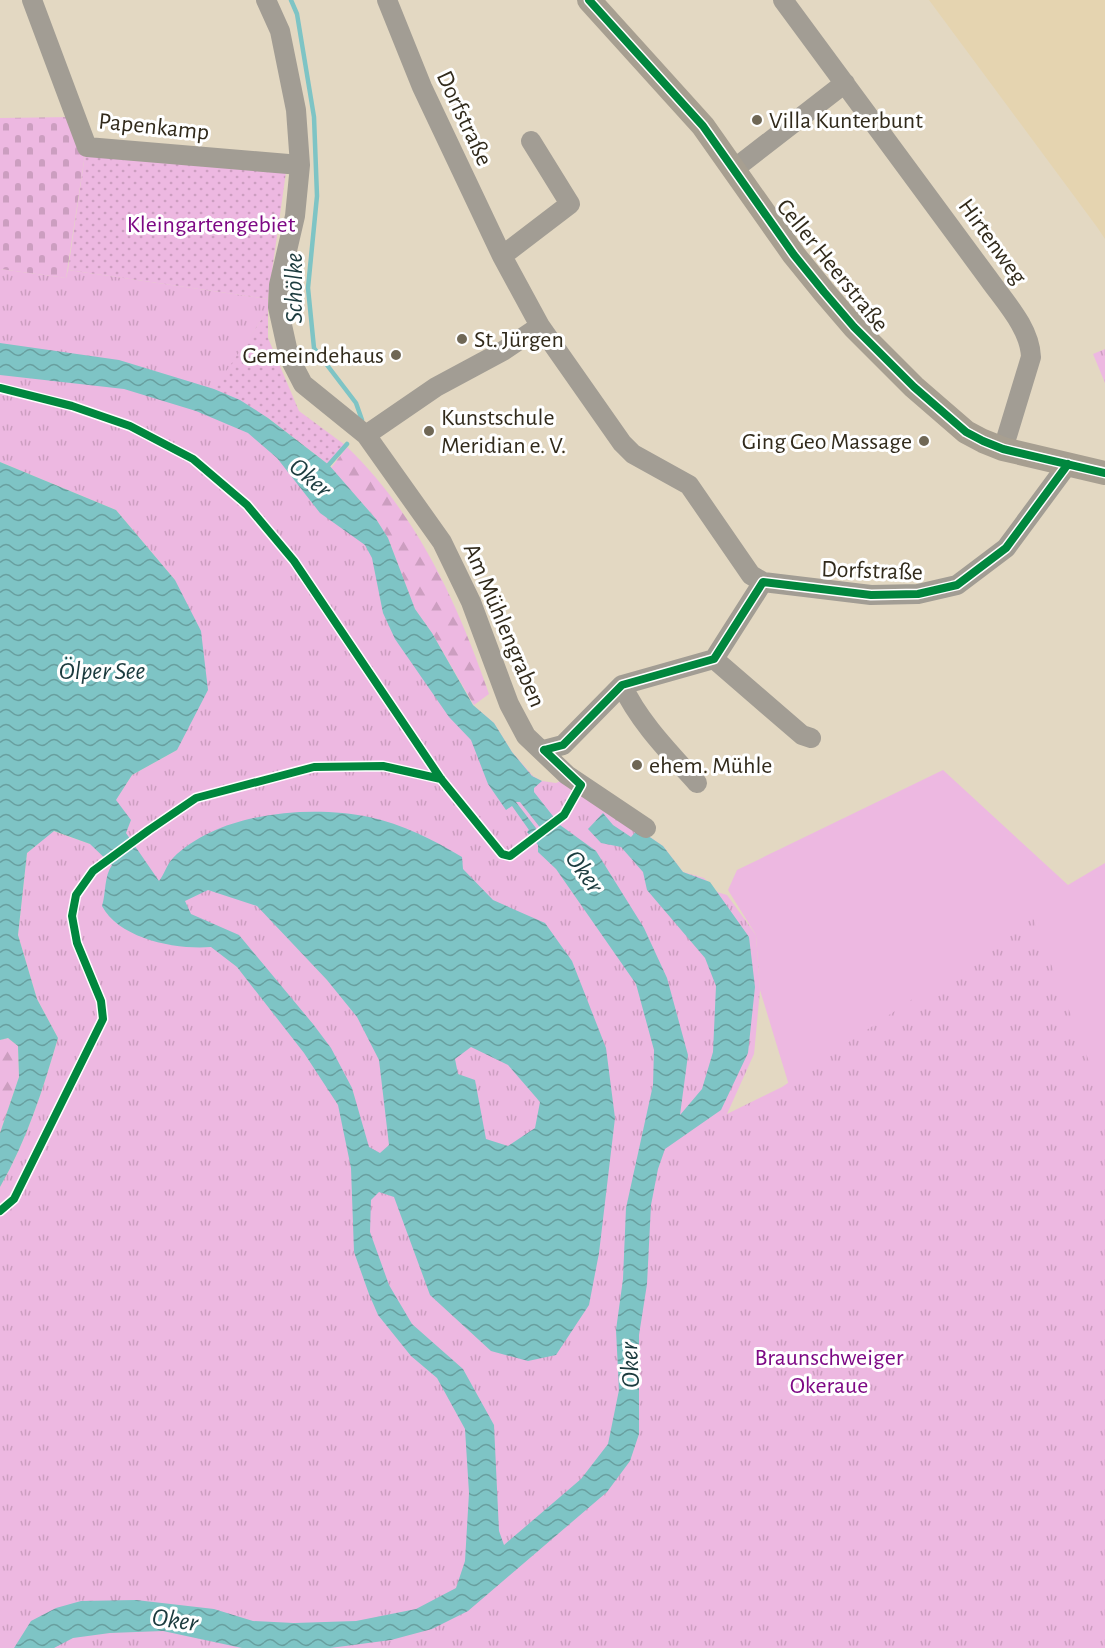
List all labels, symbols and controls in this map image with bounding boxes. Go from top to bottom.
street label: Dorfstraße [432,67,496,170]
street label: Papenkamp [97,109,211,145]
place label: Villa Kunterbunt [769,109,923,133]
marker: Villa Kunterbunt [750,113,764,127]
street label: Celler Heerstraße [772,195,893,337]
street label: Hirtenweg [953,195,1031,289]
park label: Kleingartengebiet [127,213,296,237]
water label: Schölke [281,252,307,323]
place label: St. Jürgen [474,328,564,352]
marker: St. Jürgen [455,332,469,346]
place label: Gemeindehaus [242,344,384,368]
marker: Gemeindehaus [389,348,403,362]
place label: Kunstschule Meridian e. V. [441,406,566,458]
marker: Kunstschule Meridian e. V. [422,424,436,438]
place label: Ging Geo Massage [742,430,912,454]
marker: Ging Geo Massage [917,434,931,448]
water label: Oker [284,453,338,503]
street label: Am Mühlengraben [459,540,549,711]
street label: Dorfstraße [821,557,923,585]
water label: Ölper See [59,657,145,684]
place label: ehem. Mühle [649,754,772,778]
marker: ehem. Mühle [630,758,644,772]
water label: Oker [560,845,609,899]
water label: Oker [616,1340,644,1389]
park label: Braunschweiger Okeraue [755,1346,904,1398]
water label: Oker [150,1604,201,1636]

